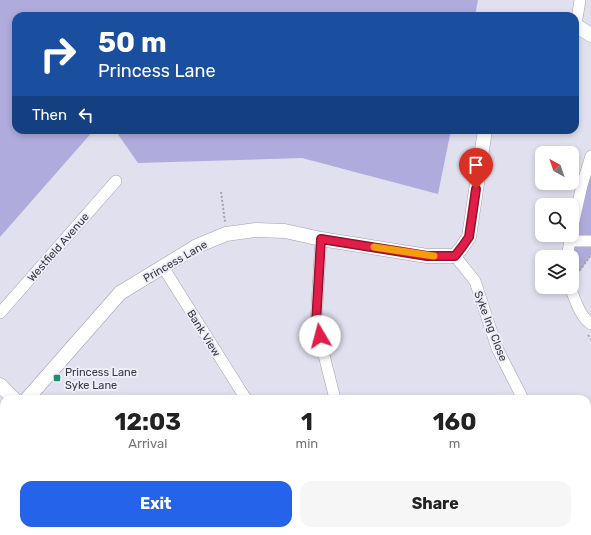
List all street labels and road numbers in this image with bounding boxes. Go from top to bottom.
street label: Westfield Avenue [25,210,92,284]
street label: Princess Lane [141,238,210,285]
street label: Syke Ing Close [471,289,510,363]
street label: Bank View [184,307,223,359]

